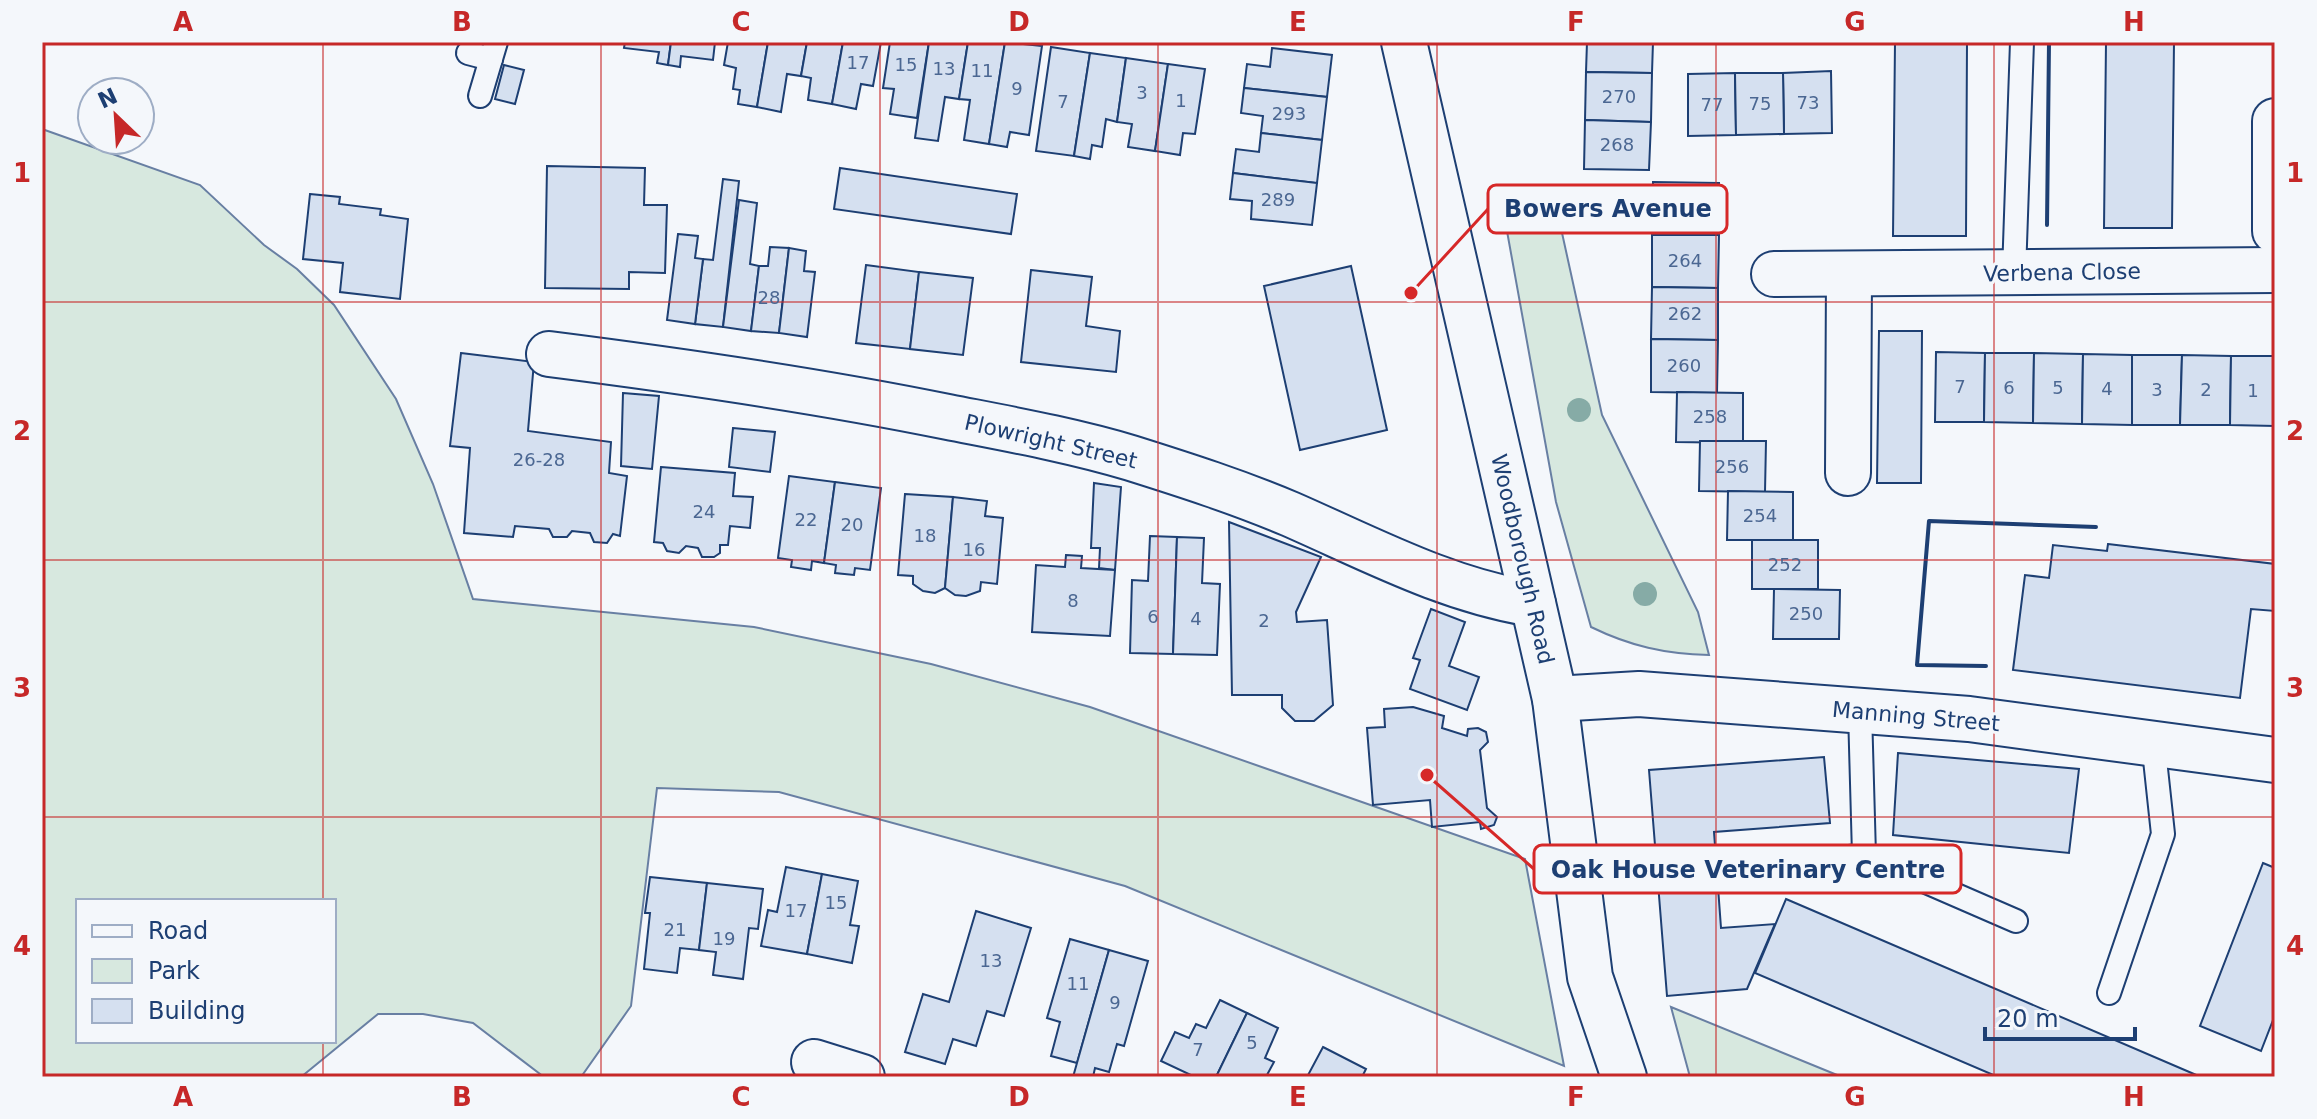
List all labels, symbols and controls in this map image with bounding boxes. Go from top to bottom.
text: A [173,7,193,37]
text: B [452,7,472,37]
text: C [731,7,751,37]
text: D [1008,7,1030,37]
text: E [1289,7,1307,37]
text: F [1567,7,1585,37]
text: G [1844,7,1866,37]
text: H [2123,7,2145,37]
house number: 17 [847,52,869,73]
house number: 15 [895,54,917,75]
house number: 13 [933,58,955,79]
house number: 11 [971,60,993,81]
north arrow [76,76,156,156]
house number: 9 [1011,78,1023,99]
house number: 3 [1136,82,1148,103]
text: N [94,83,121,114]
house number: 270 [1602,86,1636,107]
house number: 1 [1175,90,1187,111]
house number: 7 [1057,91,1069,112]
house number: 73 [1797,92,1819,113]
house number: 75 [1749,93,1771,114]
house number: 77 [1701,94,1723,115]
house number: 293 [1272,103,1306,124]
house number: 268 [1600,134,1634,155]
text: 1 [13,158,31,188]
text: 1 [2286,158,2304,188]
callout: Bowers Avenue [1488,185,1727,233]
house number: 289 [1261,189,1295,210]
text: Bowers Avenue [1504,195,1712,223]
house number: 264 [1668,250,1702,271]
street label: Verbena Close [1983,259,2141,286]
house number: 28 [758,287,780,308]
house number: 262 [1668,303,1702,324]
house number: 260 [1667,355,1701,376]
house number: 7 [1954,376,1966,397]
house number: 6 [2003,377,2015,398]
house number: 5 [2052,377,2064,398]
house number: 4 [2101,378,2113,399]
house number: 3 [2151,379,2163,400]
house number: 2 [2200,379,2212,400]
house number: 1 [2247,380,2259,401]
house number: 258 [1693,406,1727,427]
street label: Plowright Street [962,409,1140,474]
text: 2 [13,416,31,446]
text: 2 [2286,416,2304,446]
house number: 26-28 [513,449,565,470]
street label: Woodborough Road [1486,452,1559,667]
house number: 256 [1715,456,1749,477]
house number: 24 [693,501,715,522]
house number: 254 [1743,505,1777,526]
house number: 22 [795,509,817,530]
house number: 20 [841,514,863,535]
house number: 18 [914,525,936,546]
house number: 16 [963,539,985,560]
house number: 252 [1768,554,1802,575]
house number: 8 [1067,590,1079,611]
house number: 250 [1789,603,1823,624]
house number: 6 [1147,606,1159,627]
house number: 4 [1190,608,1202,629]
house number: 2 [1258,610,1270,631]
text: 3 [13,673,31,703]
text: 3 [2286,673,2304,703]
street label: Manning Street [1831,697,2001,736]
callout: Oak House Veterinary Centre [1534,845,1961,893]
text: Oak House Veterinary Centre [1551,856,1945,884]
house number: 15 [825,892,847,913]
legend [76,899,336,1043]
house number: 17 [785,900,807,921]
text: Road [148,917,208,945]
house number: 21 [664,919,686,940]
house number: 19 [713,928,735,949]
text: 4 [13,931,31,961]
text: 4 [2286,931,2304,961]
house number: 13 [980,950,1002,971]
text: Park [148,957,200,985]
house number: 11 [1067,973,1089,994]
scale bar [1985,991,2135,1041]
house number: 9 [1109,992,1121,1013]
text: Building [148,997,245,1025]
text: 20 m [1997,1005,2059,1033]
house number: 5 [1246,1032,1258,1053]
house number: 7 [1192,1039,1204,1060]
text: A [173,1082,193,1112]
text: B [452,1082,472,1112]
text: C [731,1082,751,1112]
text: D [1008,1082,1030,1112]
text: E [1289,1082,1307,1112]
text: F [1567,1082,1585,1112]
text: G [1844,1082,1866,1112]
text: H [2123,1082,2145,1112]

